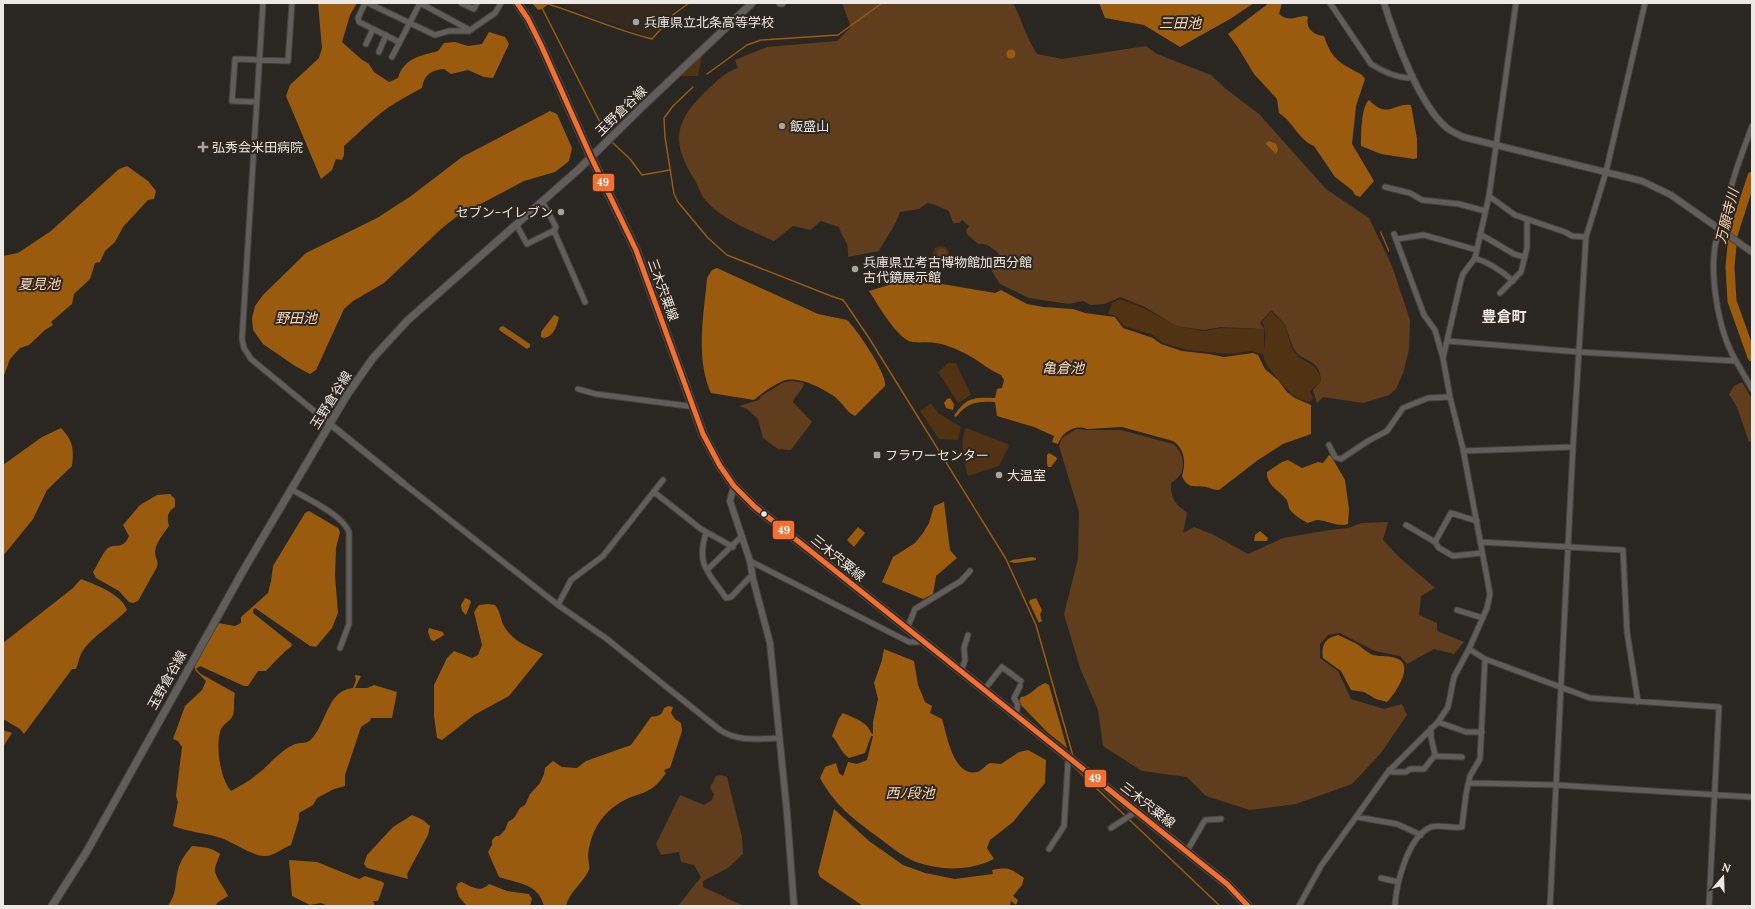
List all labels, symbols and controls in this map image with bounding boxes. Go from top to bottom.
place label: 兵庫県立北条高等学校 [644,14,774,31]
water label: 三田池 [1159,14,1203,32]
marker: 兵庫県立北条高等学校 [631,17,641,27]
street label: 玉野倉谷線 [592,82,650,140]
place label: 飯盛山 [790,118,829,135]
marker: 飯盛山 [777,121,787,131]
place label: 弘秀会米田病院 [212,139,303,156]
marker: 弘秀会米田病院 [197,141,209,153]
line badge: 49 [592,173,615,192]
text: 49 [597,175,609,189]
water label: 万願寺川 [1711,185,1743,245]
place label: セブン-イレブン [456,204,553,221]
marker: セブン-イレブン [556,207,566,217]
place label: 兵庫県立考古博物館加西分館 古代鏡展示館 [863,254,1032,286]
street label: 三木宍粟線 [644,257,682,323]
marker: 兵庫県立考古博物館加西分館 古代鏡展示館 [850,264,860,274]
water label: 夏見池 [18,275,62,293]
district label: 豊倉町 [1481,307,1527,326]
water label: 野田池 [275,309,319,327]
water label: 亀倉池 [1042,359,1086,377]
street label: 玉野倉谷線 [307,368,355,432]
place label: フラワーセンター [885,447,989,464]
marker: フラワーセンター [872,450,882,460]
place label: 大温室 [1007,467,1046,484]
marker: 大温室 [994,470,1004,480]
unlabelled marker [759,509,769,519]
line badge: 49 [772,520,795,540]
text: 49 [778,523,790,537]
street label: 三木宍粟線 [807,531,869,585]
street label: 玉野倉谷線 [144,647,190,713]
line badge: 49 [1084,769,1107,788]
text: 49 [1089,771,1101,785]
street label: 三木宍粟線 [1117,778,1179,832]
water label: 西ﾉ段池 [886,784,936,802]
north arrow [1703,857,1743,897]
text: N [1720,860,1733,876]

